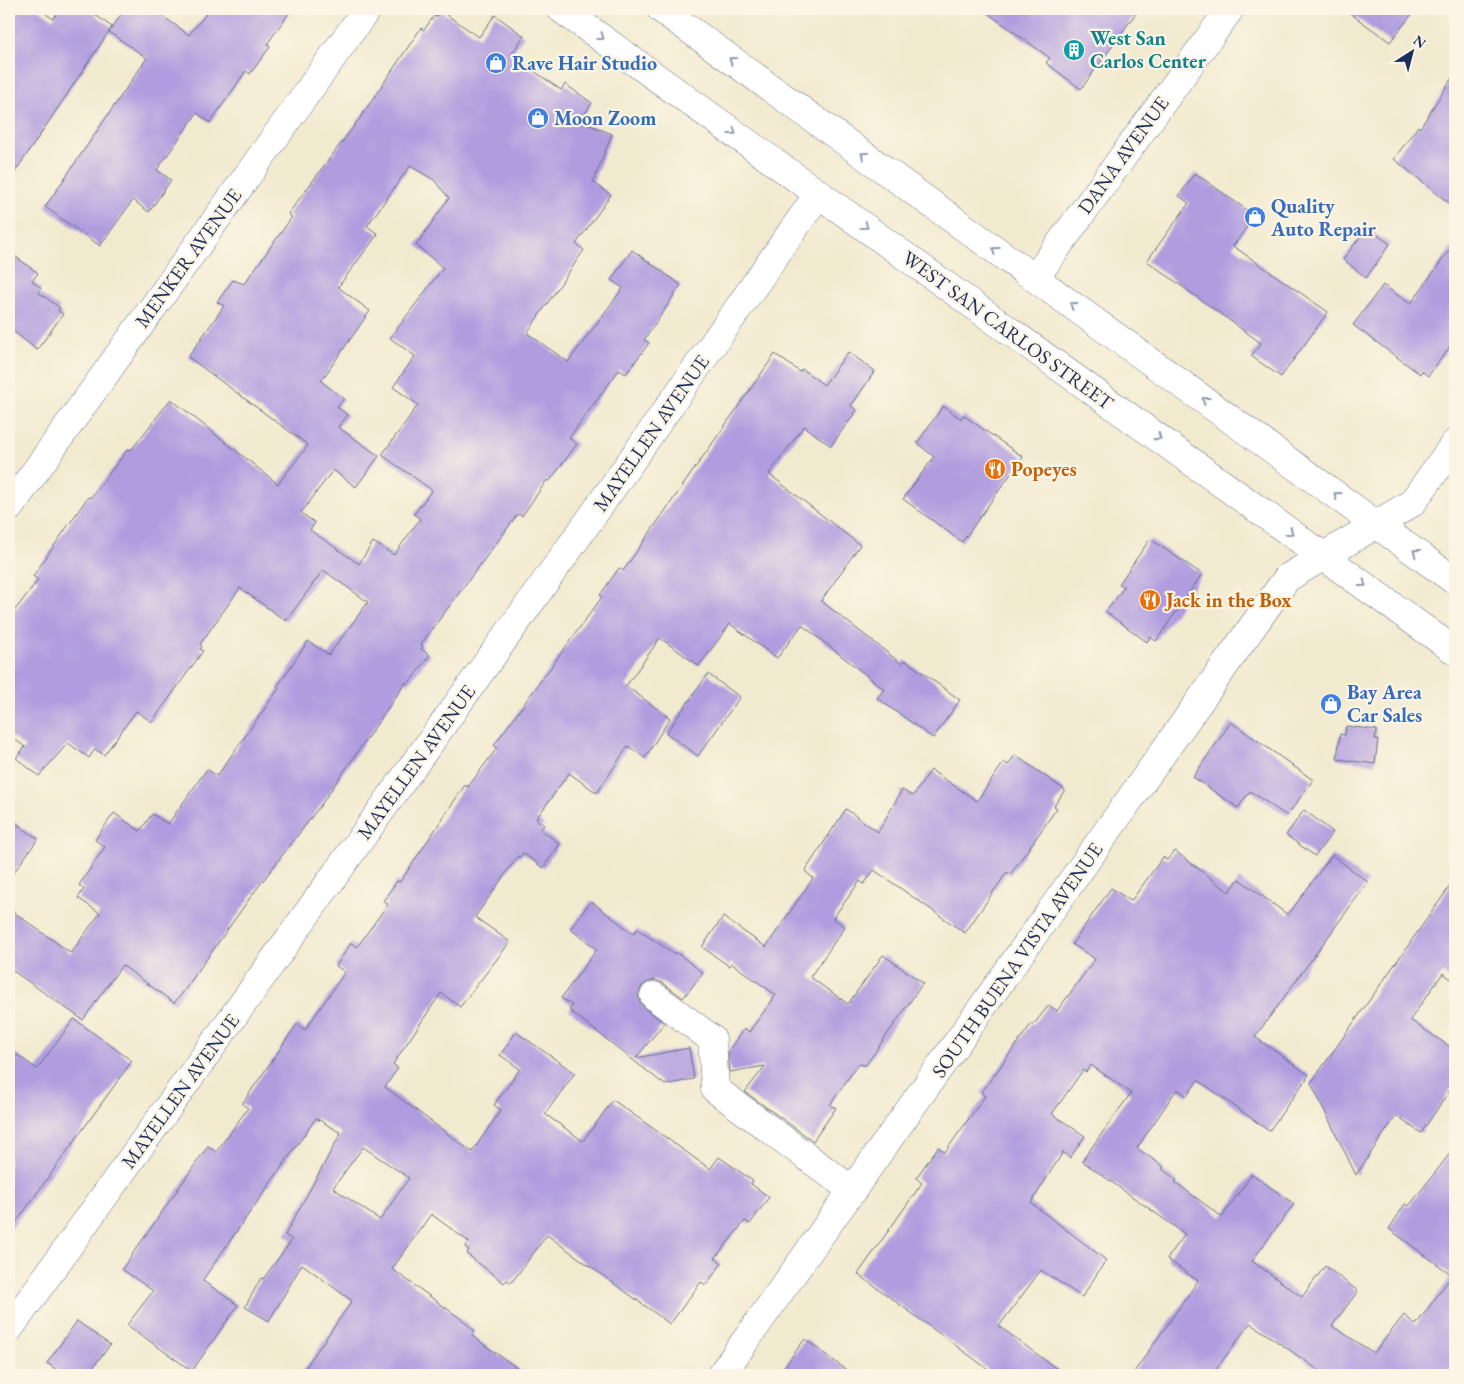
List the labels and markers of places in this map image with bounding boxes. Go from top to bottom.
place label: West San Carlos Center [1090,25,1207,74]
building icon: West San Carlos Center [1062,38,1086,62]
place label: Rave Hair Studio [512,50,657,76]
shop icon: Rave Hair Studio [484,51,508,75]
place label: Moon Zoom [554,105,656,131]
shop icon: Moon Zoom [526,106,550,130]
place label: Quality Auto Repair [1270,193,1377,242]
shop icon: Quality Auto Repair [1243,205,1267,229]
place label: Popeyes [1011,456,1077,482]
restaurant icon: Popeyes [983,457,1007,481]
place label: Jack in the Box [1164,587,1291,613]
restaurant icon: Jack in the Box [1138,588,1162,612]
place label: Bay Area Car Sales [1347,679,1422,728]
shop icon: Bay Area Car Sales [1319,692,1343,716]

